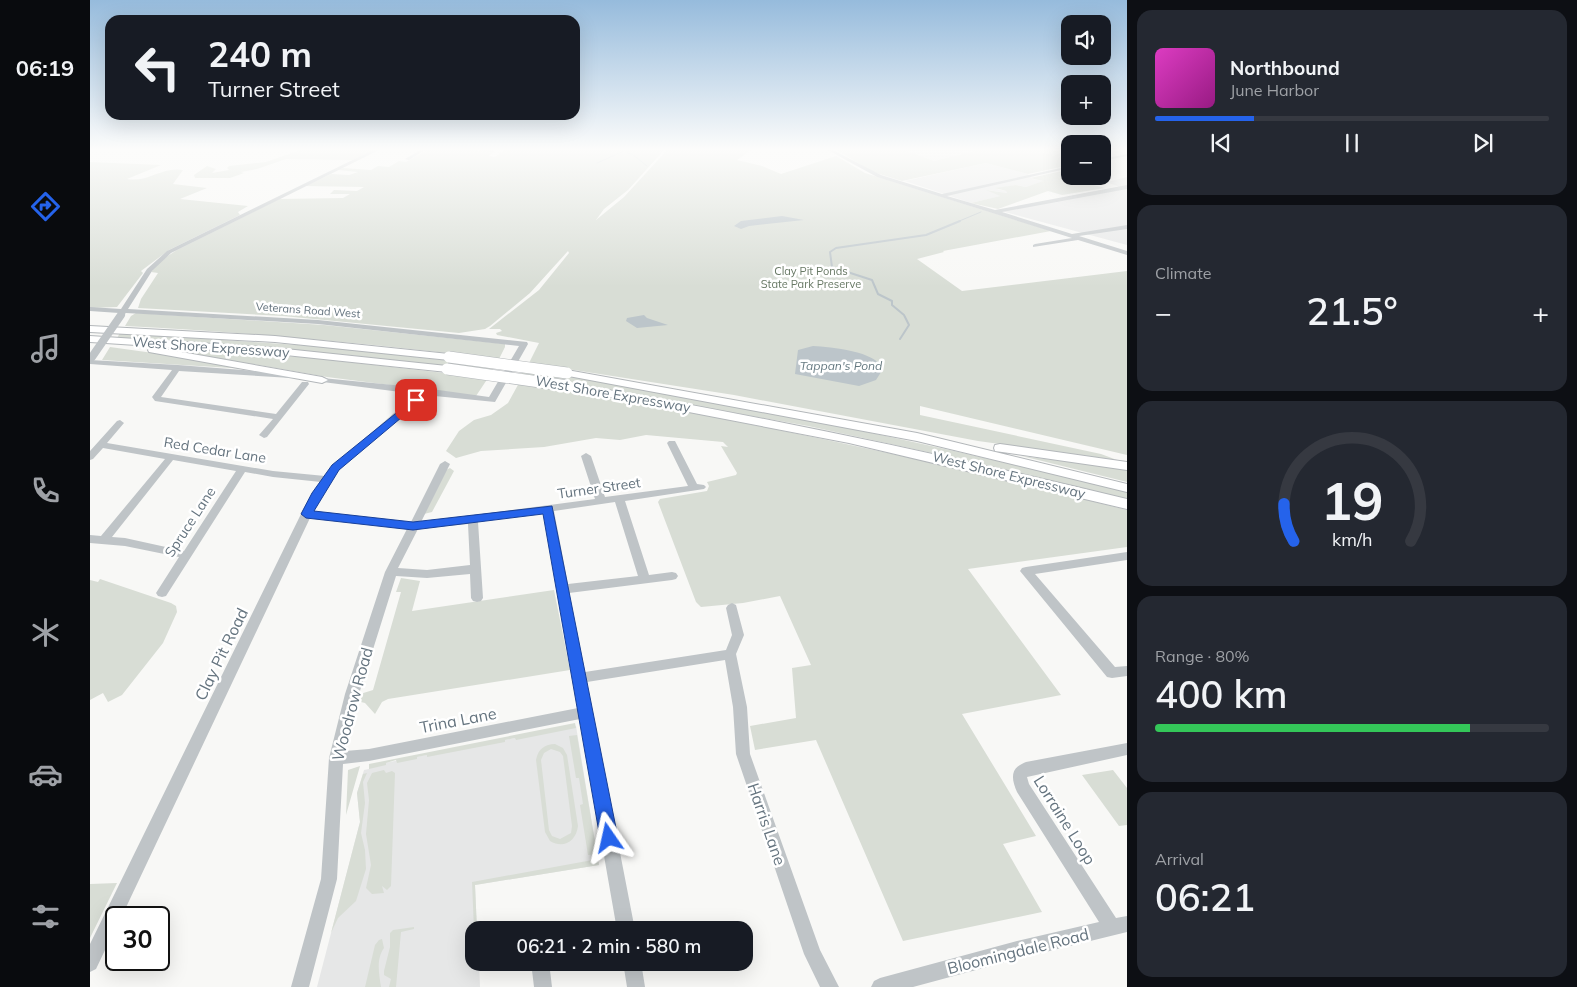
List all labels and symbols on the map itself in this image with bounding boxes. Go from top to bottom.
park label: Clay Pit Ponds State Park Preserve [761,264,861,291]
street label: Veterans Road West [255,299,361,321]
street label: West Shore Expressway [132,333,291,362]
water label: Tappan's Pond [800,358,883,373]
street label: West Shore Expressway [534,371,693,417]
pin [395,379,437,421]
street label: Red Cedar Lane [163,433,267,467]
street label: West Shore Expressway [931,447,1088,503]
street label: Turner Street [556,473,642,503]
street label: Spruce Lane [161,483,219,561]
street label: Clay Pit Road [190,605,252,703]
street label: Woodrow Road [327,645,377,763]
street label: Trina Lane [418,703,498,737]
street label: Lorraine Loop [1030,772,1100,868]
street label: Harris Lane [744,780,790,868]
position arrow [582,811,634,863]
speed limit sign: 30 [105,906,170,971]
street label: Bloomingdale Road [945,924,1091,978]

